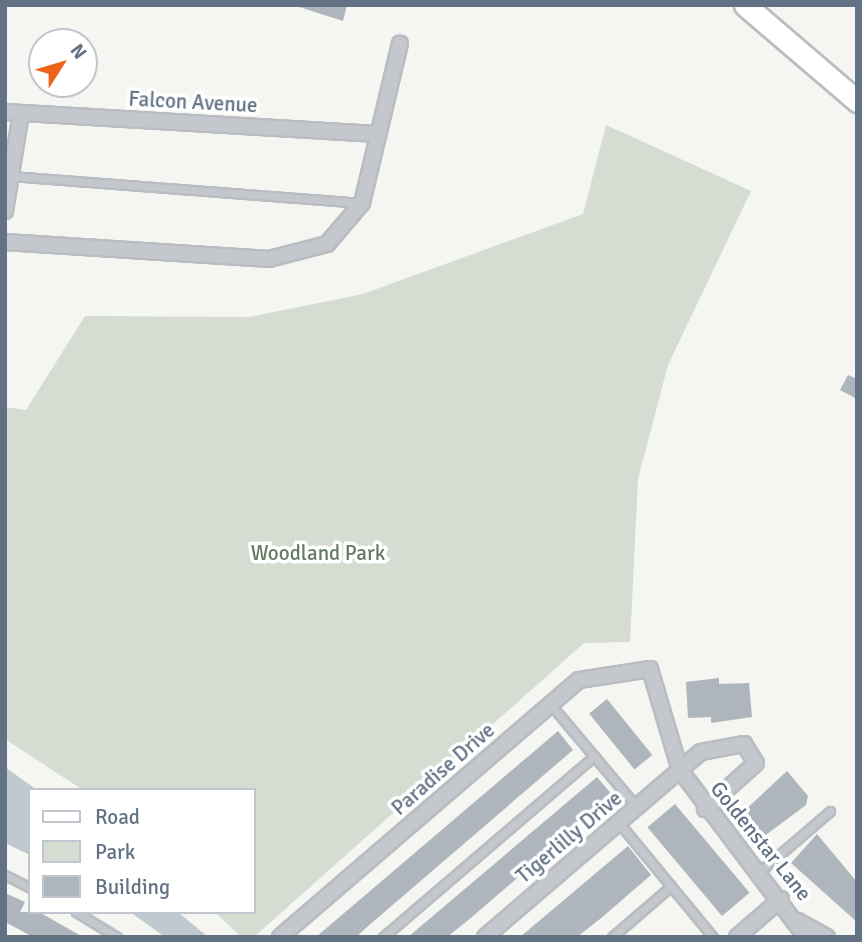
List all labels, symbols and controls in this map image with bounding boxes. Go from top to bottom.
north arrow [28,28,98,98]
text: N [65,39,92,64]
street label: Falcon Avenue [128,86,258,118]
park label: Woodland Park [251,540,385,566]
street label: Paradise Drive [386,717,500,821]
street label: Goldenstar Lane [705,776,817,906]
street label: Tigerlilly Drive [511,785,627,889]
legend [28,788,256,914]
text: Road [95,804,140,830]
text: Park [95,839,135,865]
text: Building [95,874,170,900]

